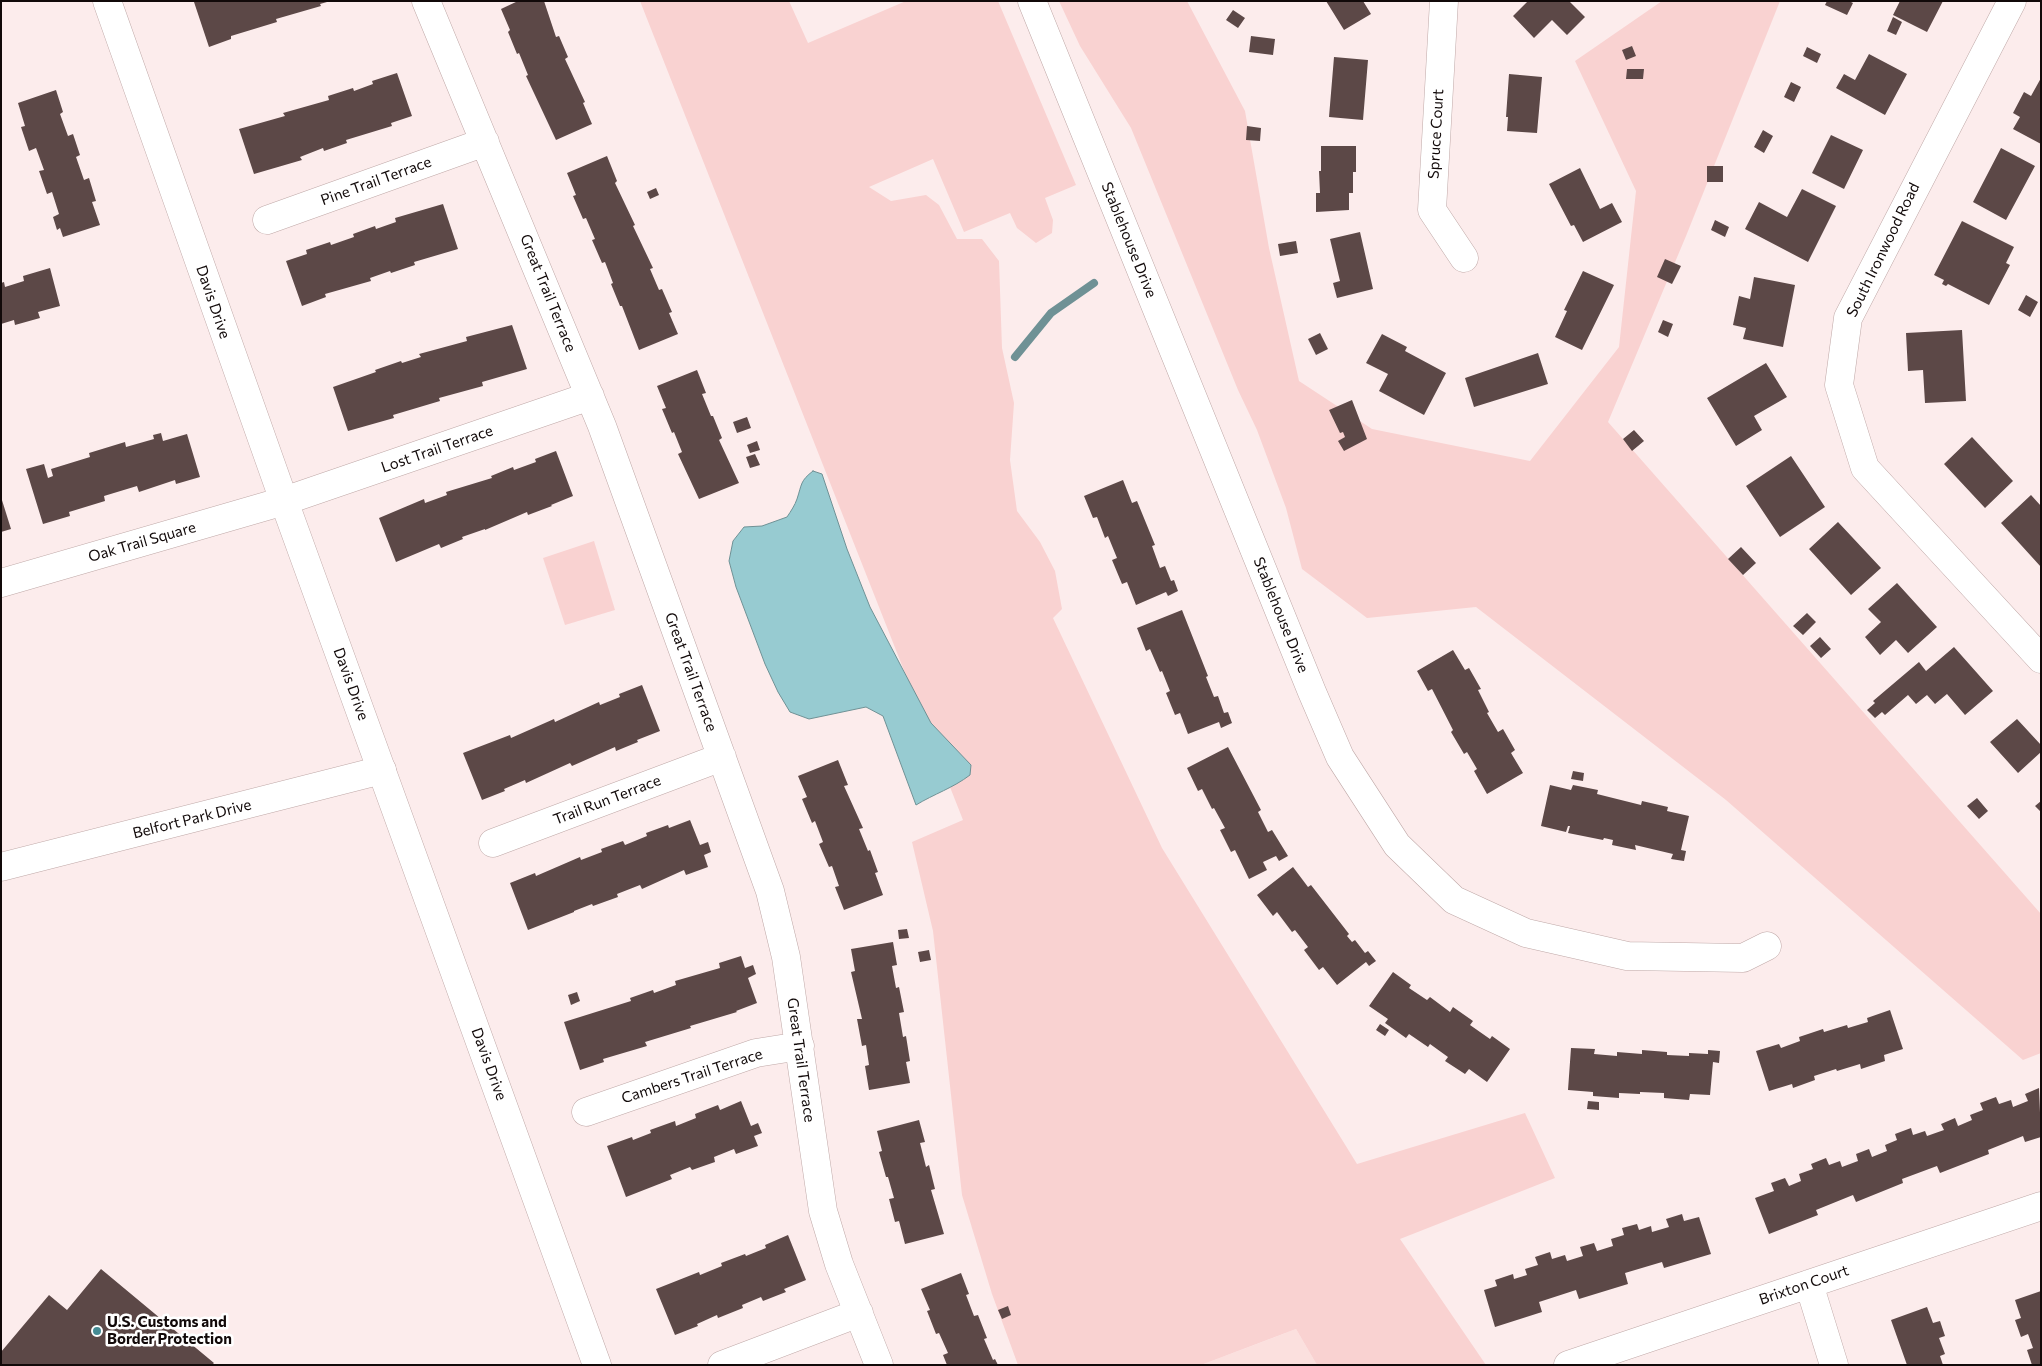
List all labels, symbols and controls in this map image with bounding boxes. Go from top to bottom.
street label: Spruce Court [1425,89,1447,179]
street label: Pine Trail Terrace [318,153,434,209]
street label: Stablehouse Drive [1098,180,1160,300]
street label: South Ironwood Road [1843,180,1923,320]
street label: Great Trail Terrace [516,231,580,355]
street label: Davis Drive [192,263,234,341]
street label: Lost Trail Terrace [379,421,495,477]
street label: Oak Trail Square [86,518,198,566]
street label: Stablehouse Drive [1250,555,1312,675]
street label: Great Trail Terrace [661,610,721,734]
street label: Davis Drive [330,645,372,723]
street label: Trail Run Terrace [551,771,663,829]
street label: Belfort Park Drive [131,796,253,842]
street label: Great Trail Terrace [783,997,819,1123]
street label: Davis Drive [468,1025,510,1103]
street label: Cambers Trail Terrace [619,1045,765,1107]
street label: Brixton Court [1757,1261,1851,1309]
place label: U.S. Customs and Border Protection [107,1313,232,1348]
marker: U.S. Customs and Border Protection [91,1325,103,1337]

